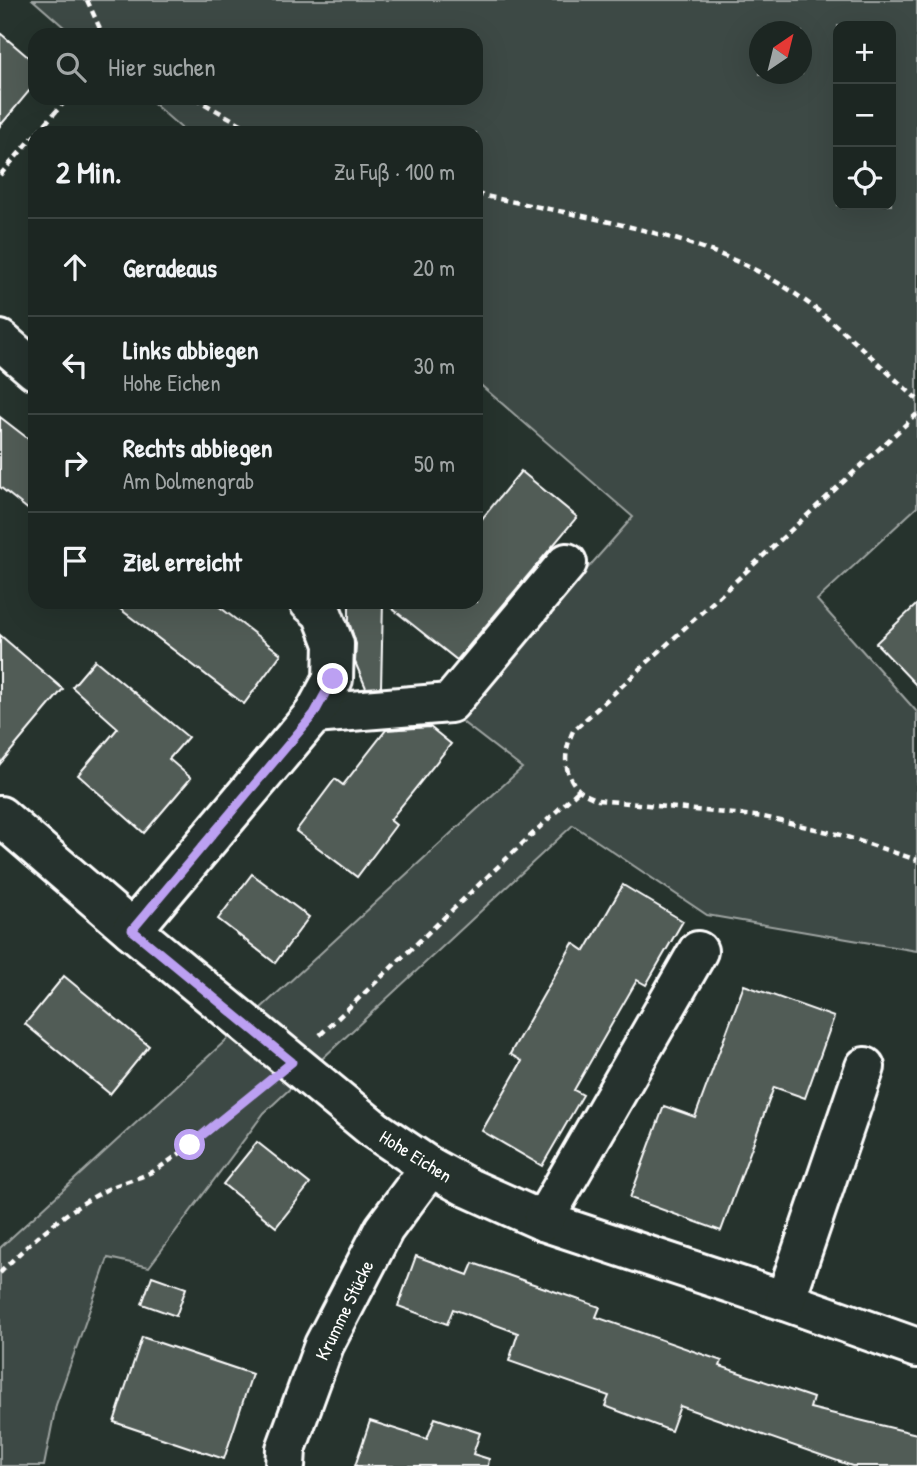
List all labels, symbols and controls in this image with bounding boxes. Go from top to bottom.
north arrow [749,21,812,84]
map controls [833,21,896,210]
button: + [833,21,896,84]
search box [28,28,483,105]
icon: search [52,48,90,86]
text: Hier suchen [108,49,216,84]
button: − [833,84,896,147]
button: locate [833,147,896,210]
text: 2 Min. [56,152,122,192]
text: Zu Fuß · 100 m [334,156,455,187]
icon: ahead [56,248,94,286]
text: Geradeaus [123,250,217,285]
text: 20 m [413,252,455,283]
text: Links abbiegen [123,332,259,367]
icon: left [56,346,94,384]
text: 30 m [413,350,455,381]
text: Hohe Eichen [123,367,221,398]
text: Rechts abbiegen [123,430,273,465]
icon: right [56,444,94,482]
text: 50 m [414,448,455,479]
text: Am Dolmengrab [123,465,254,496]
icon: arrive [56,542,94,580]
text: Ziel erreicht [123,544,242,579]
route end [317,663,348,694]
street label: Hohe Eichen [375,1124,457,1188]
route start [174,1129,205,1160]
street label: Krumme Stücke [309,1255,380,1364]

